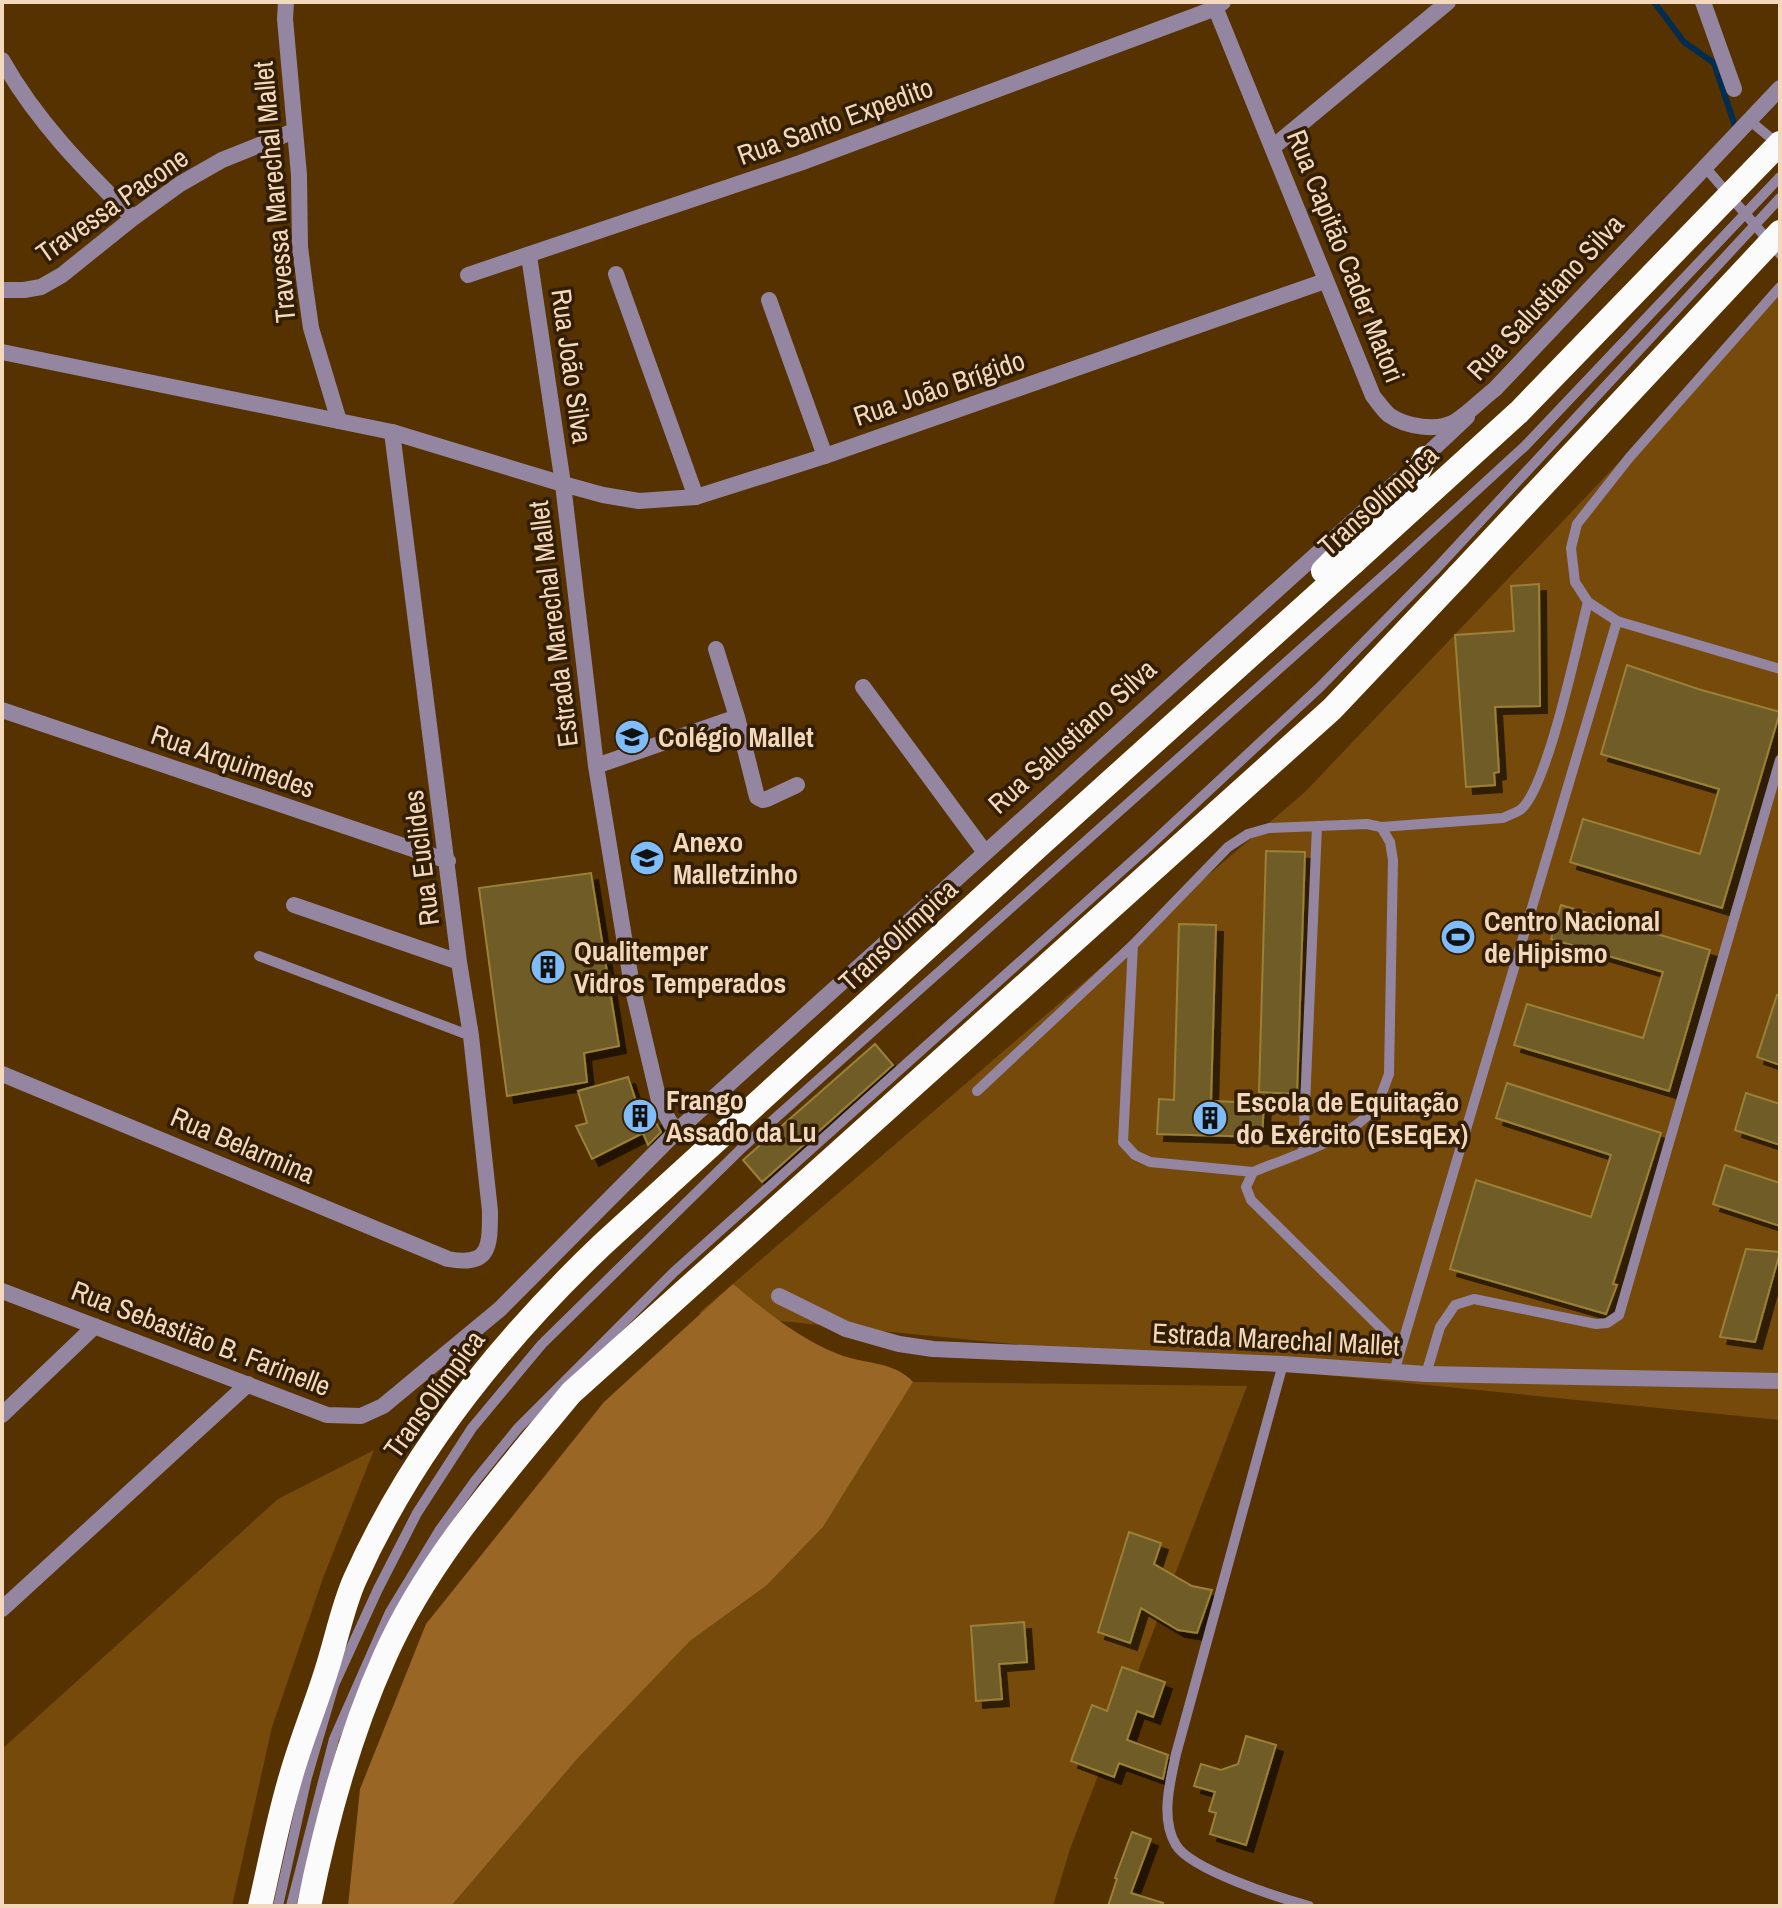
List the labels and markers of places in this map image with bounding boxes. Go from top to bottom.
school or university icon: Colégio Mallet [613,718,651,756]
place label: Colégio Mallet [658,718,814,756]
place label: Anexo Malletzinho [673,823,798,893]
school or university icon: Anexo Malletzinho [628,839,666,877]
place label: Centro Nacional de Hipismo [1484,902,1660,972]
sports icon: Centro Nacional de Hipismo [1439,918,1477,956]
place label: Qualitemper Vidros Temperados [574,932,786,1002]
building icon: Qualitemper Vidros Temperados [529,948,567,986]
place label: Frango Assado da Lu [666,1081,817,1151]
place label: Escola de Equitação do Exército (EsEqEx) [1236,1083,1468,1153]
building icon: Frango Assado da Lu [621,1097,659,1135]
building icon: Escola de Equitação do Exército (EsEqEx) [1191,1099,1229,1137]

